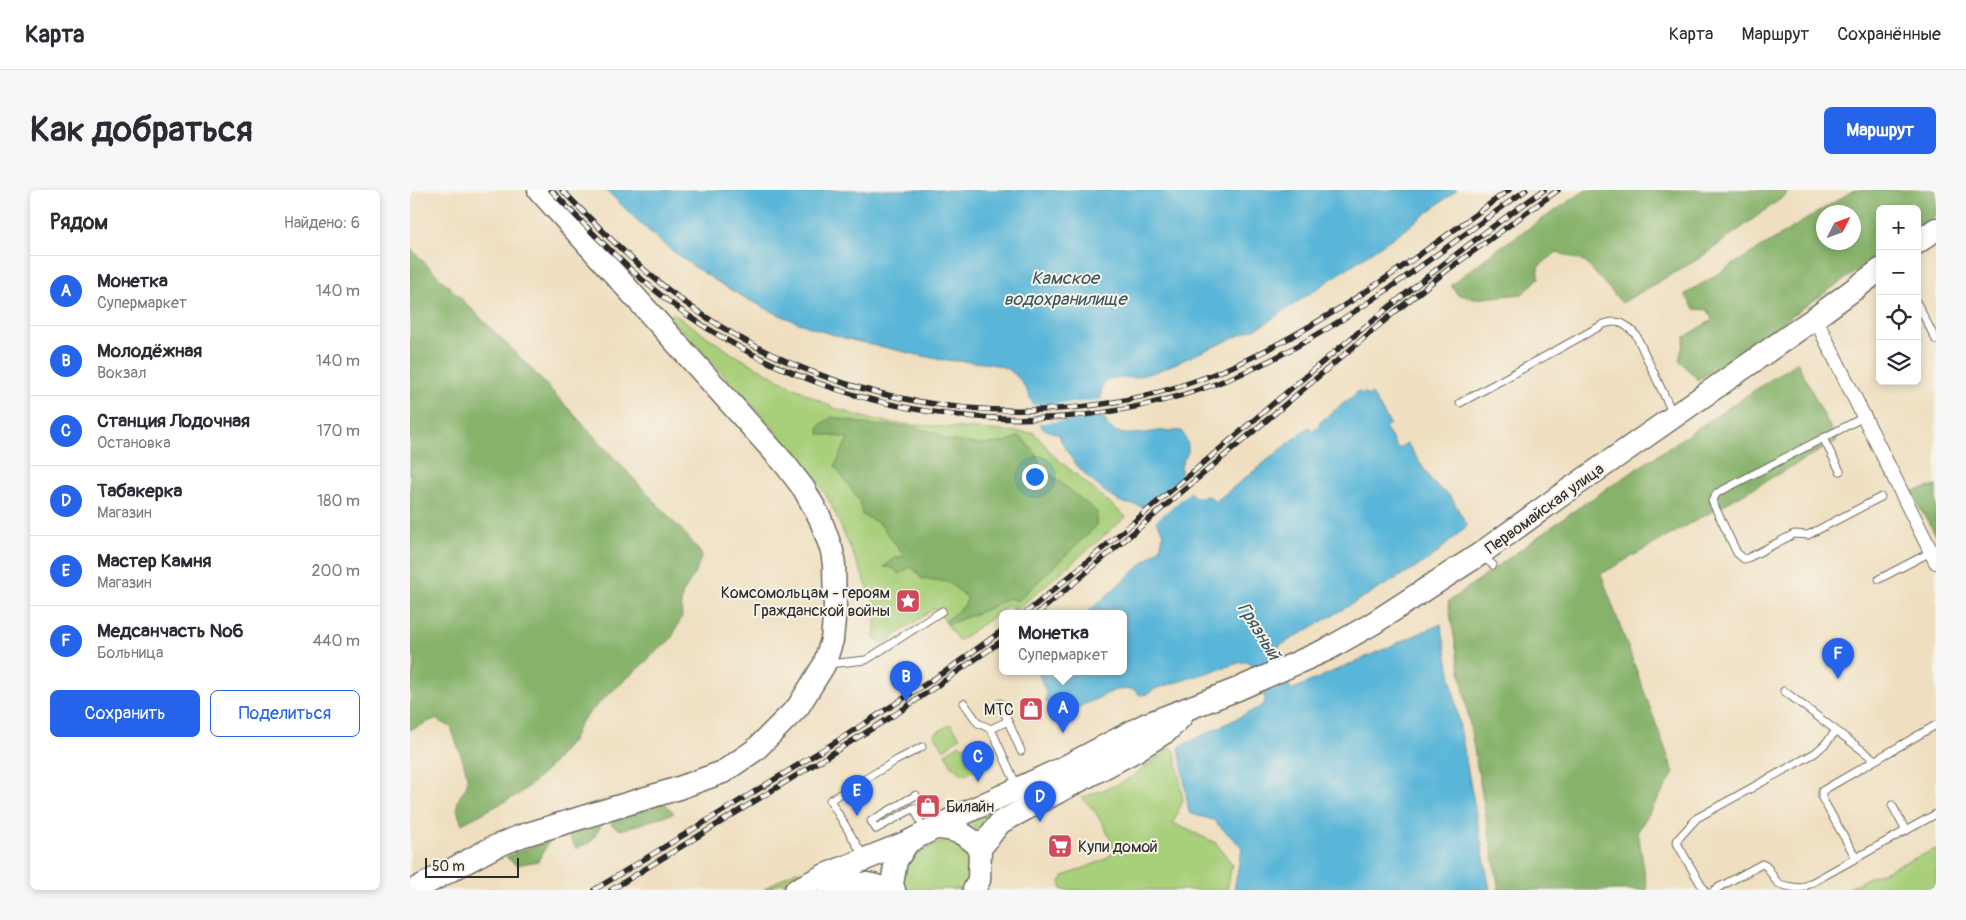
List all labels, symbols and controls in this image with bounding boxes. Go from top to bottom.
text: Карта [25,20,84,49]
text: Карта [1669,23,1713,46]
text: Маршрут [1741,23,1809,46]
text: Сохранённые [1837,23,1941,46]
button: Маршрут [1824,107,1936,154]
text: Как добраться [30,108,253,152]
north arrow [1816,205,1861,250]
map controls [1876,205,1921,385]
button: + [1876,205,1921,250]
text: Рядом [50,209,108,236]
text: Найдено: 6 [284,213,360,233]
button: − [1876,250,1921,295]
water label: Камское водохранилище [1004,267,1128,311]
text: Монетка [97,269,168,293]
text: A [61,281,71,301]
text: 140 m [316,281,360,301]
text: Супермаркет [97,293,187,313]
button: locate [1876,295,1921,340]
text: Молодёжная [97,339,202,363]
button: layers [1876,340,1921,385]
text: B [61,351,71,371]
text: 140 m [316,351,360,371]
text: Вокзал [97,363,146,383]
text: Станция Лодочная [97,409,250,433]
text: C [61,421,71,441]
text: 170 m [317,421,360,441]
text: Остановка [97,433,171,453]
street label: Первомайская улица [1481,459,1608,559]
your location [1022,464,1048,490]
text: Табакерка [97,479,182,503]
text: D [61,491,71,511]
text: 180 m [317,491,360,511]
text: Магазин [97,503,152,523]
text: Мастер Камня [97,549,211,573]
text: E [62,561,70,581]
text: 200 m [312,561,360,581]
text: Магазин [97,573,152,593]
place label: Комсомольцам - героям Гражданской войны [721,583,890,621]
place icon: Комсомольцам - героям Гражданской войны [895,588,921,614]
water label: Грязный [1232,598,1286,665]
popup [999,610,1127,675]
text: Медсанчасть №6 [97,619,244,643]
text: Монетка [1018,621,1089,645]
text: F [61,631,71,651]
text: 440 m [313,631,360,651]
pin: F [1822,638,1854,679]
text: Больница [97,643,164,663]
text: Супермаркет [1018,645,1108,665]
pin: B [890,661,922,702]
button: Сохранить [50,690,200,737]
button: Поделиться [210,690,360,737]
pin: A [1047,692,1079,733]
shop icon: МТС [1018,696,1044,722]
place label: МТС [984,700,1014,720]
pin: C [962,741,994,782]
pin: E [841,775,873,816]
pin: D [1024,781,1056,822]
shop icon: Билайн [915,793,941,819]
place label: Билайн [946,797,994,817]
supermarket icon: Купи домой [1047,833,1073,859]
place label: Купи домой [1078,837,1158,857]
scale bar [425,855,519,878]
text: 50 m [432,858,465,875]

